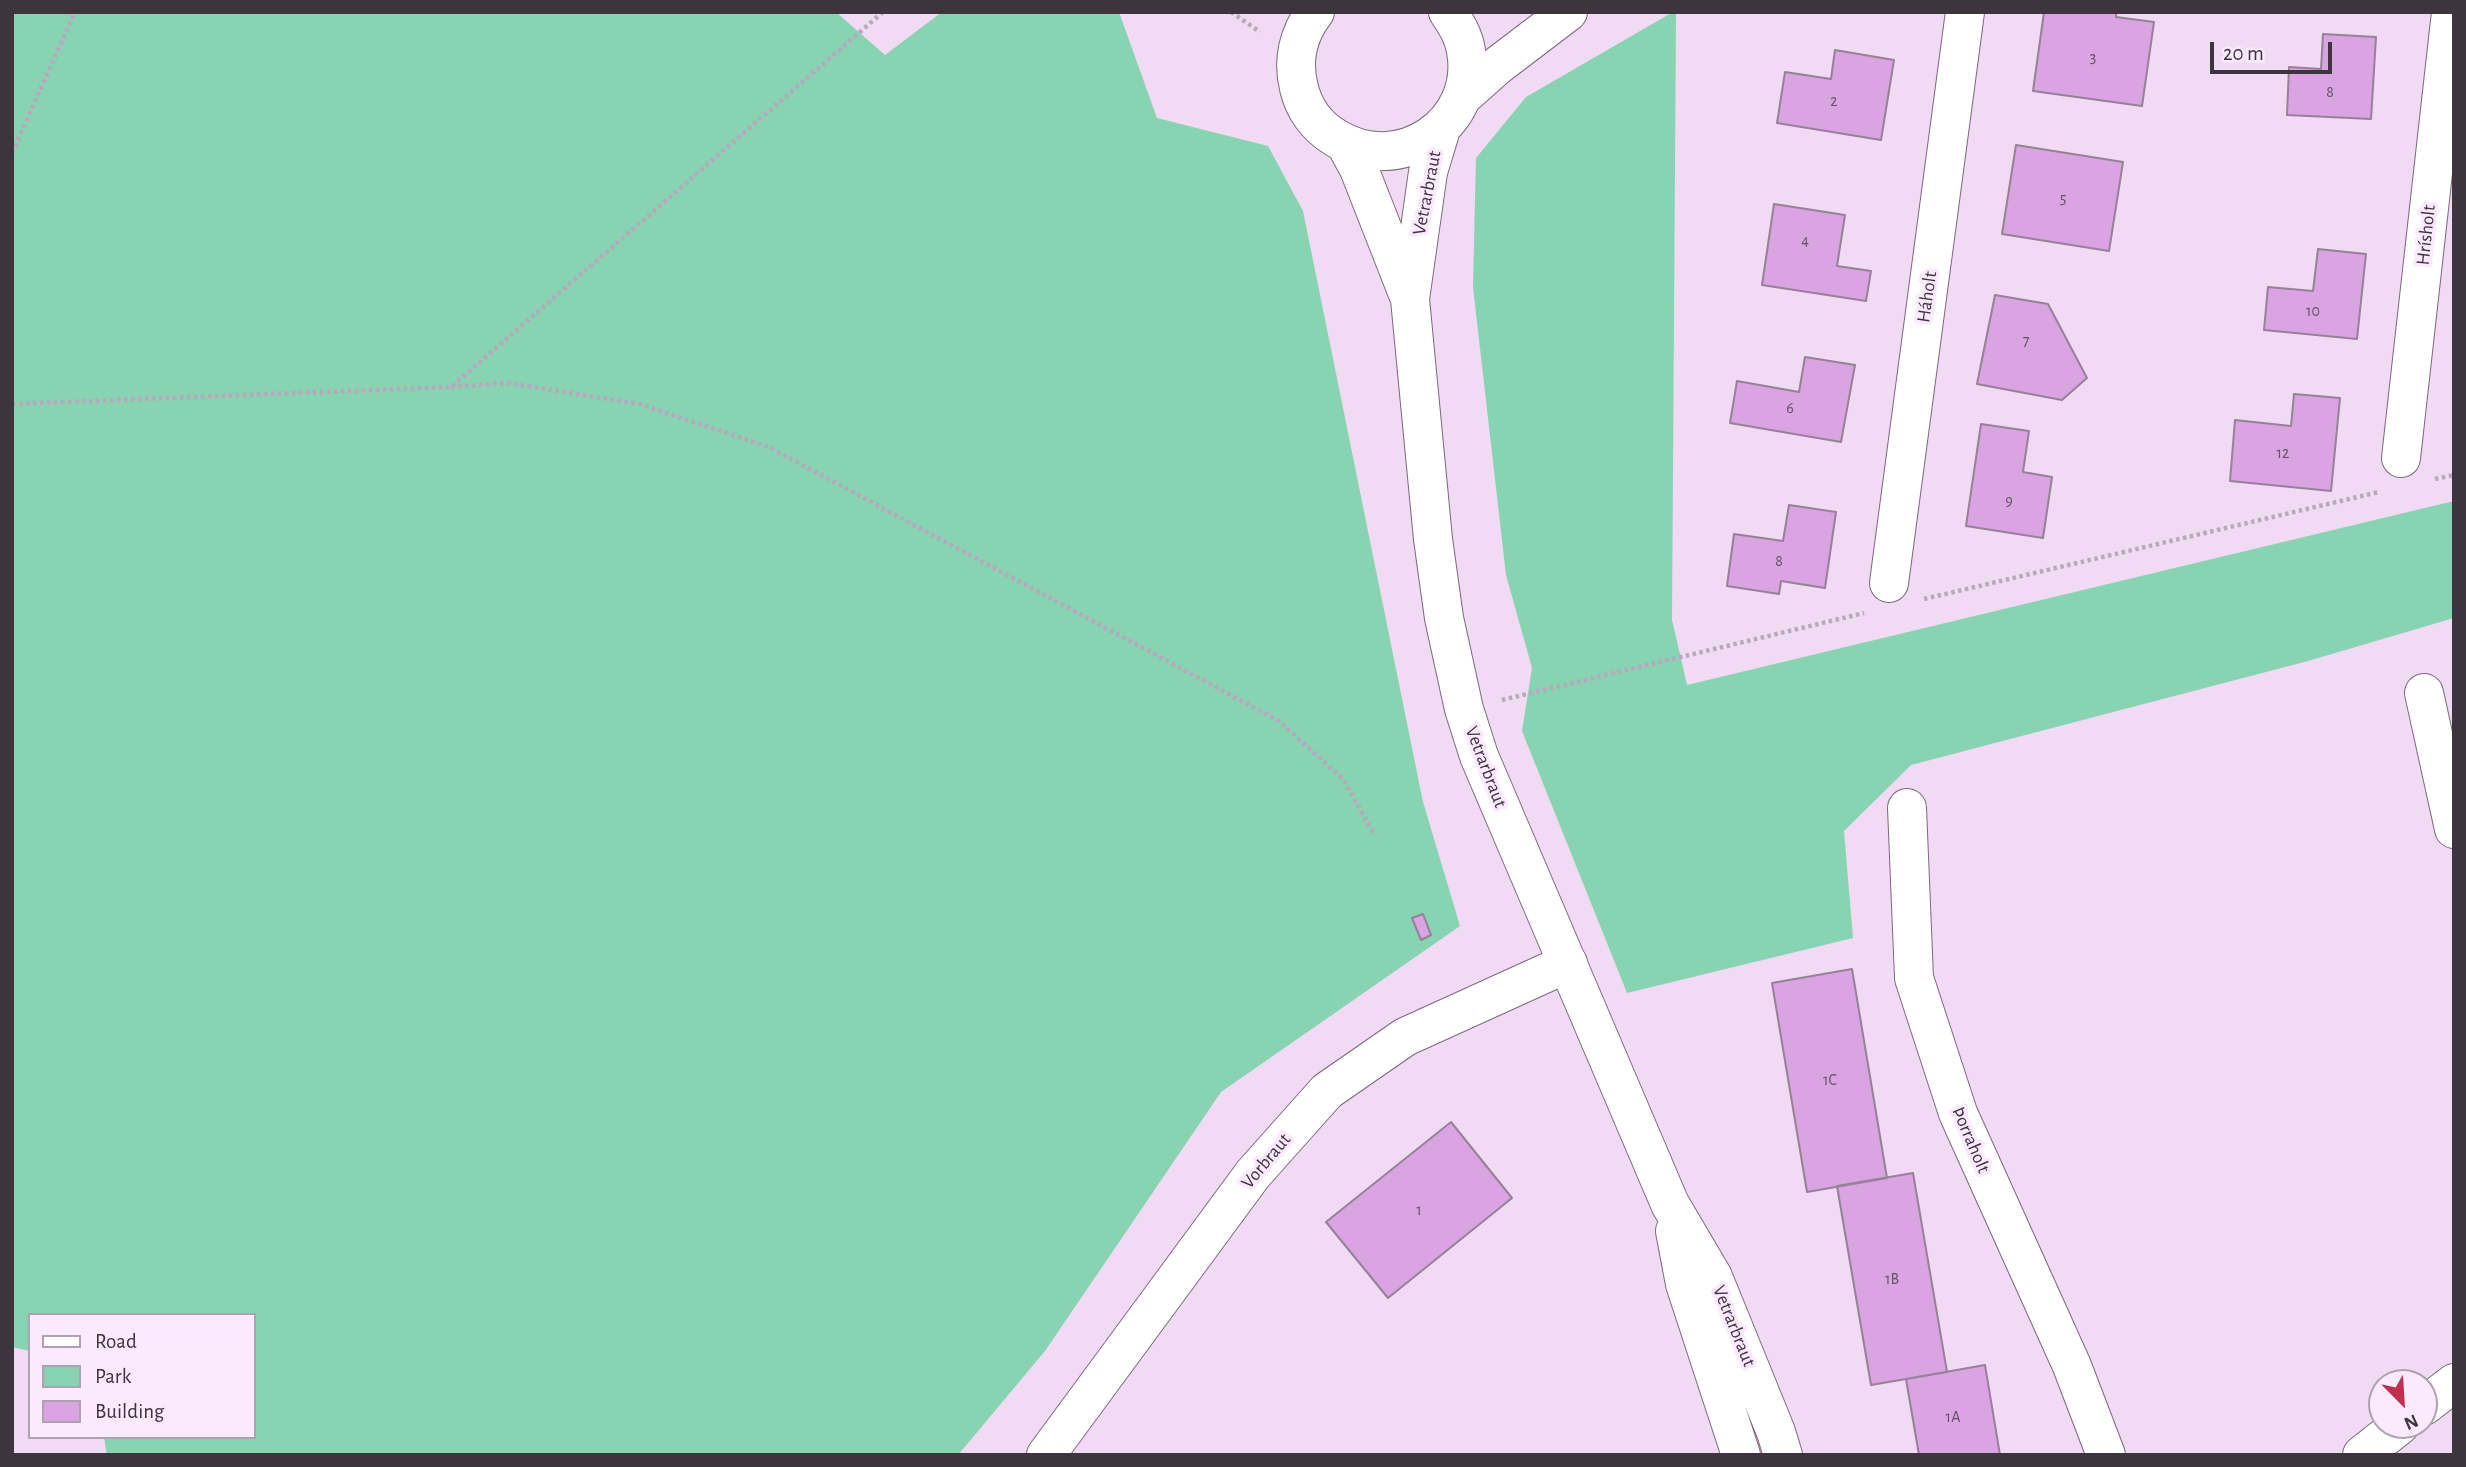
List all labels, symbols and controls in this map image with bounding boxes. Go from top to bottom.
scale bar [2214,28,2336,72]
text: 20 m [2223,43,2264,64]
house number: 3 [2090,47,2096,67]
house number: 8 [2326,82,2334,102]
house number: 2 [1830,91,1838,111]
street label: Vetrarbraut [1408,149,1446,237]
house number: 5 [2060,188,2066,208]
street label: Hrísholt [2411,204,2441,266]
house number: 4 [1801,230,1809,250]
street label: Háholt [1912,270,1942,324]
house number: 10 [2306,301,2320,321]
house number: 7 [2023,331,2029,351]
house number: 6 [1786,398,1794,418]
house number: 12 [2277,443,2289,463]
house number: 9 [2005,491,2013,511]
house number: 8 [1775,551,1783,571]
street label: Vetrarbraut [1460,723,1512,811]
house number: 1C [1823,1070,1837,1090]
street label: Þorraholt [1947,1103,1995,1177]
street label: Vorbraut [1236,1129,1296,1193]
house number: 1 [1416,1200,1422,1220]
house number: 1B [1885,1269,1899,1289]
street label: Vetrarbraut [1707,1282,1761,1370]
legend [28,1313,256,1439]
text: Road [95,1331,137,1352]
text: Park [95,1366,131,1387]
north arrow [2368,1369,2438,1439]
text: Building [95,1401,164,1422]
house number: 1A [1946,1407,1960,1427]
text: N [2401,1410,2421,1433]

